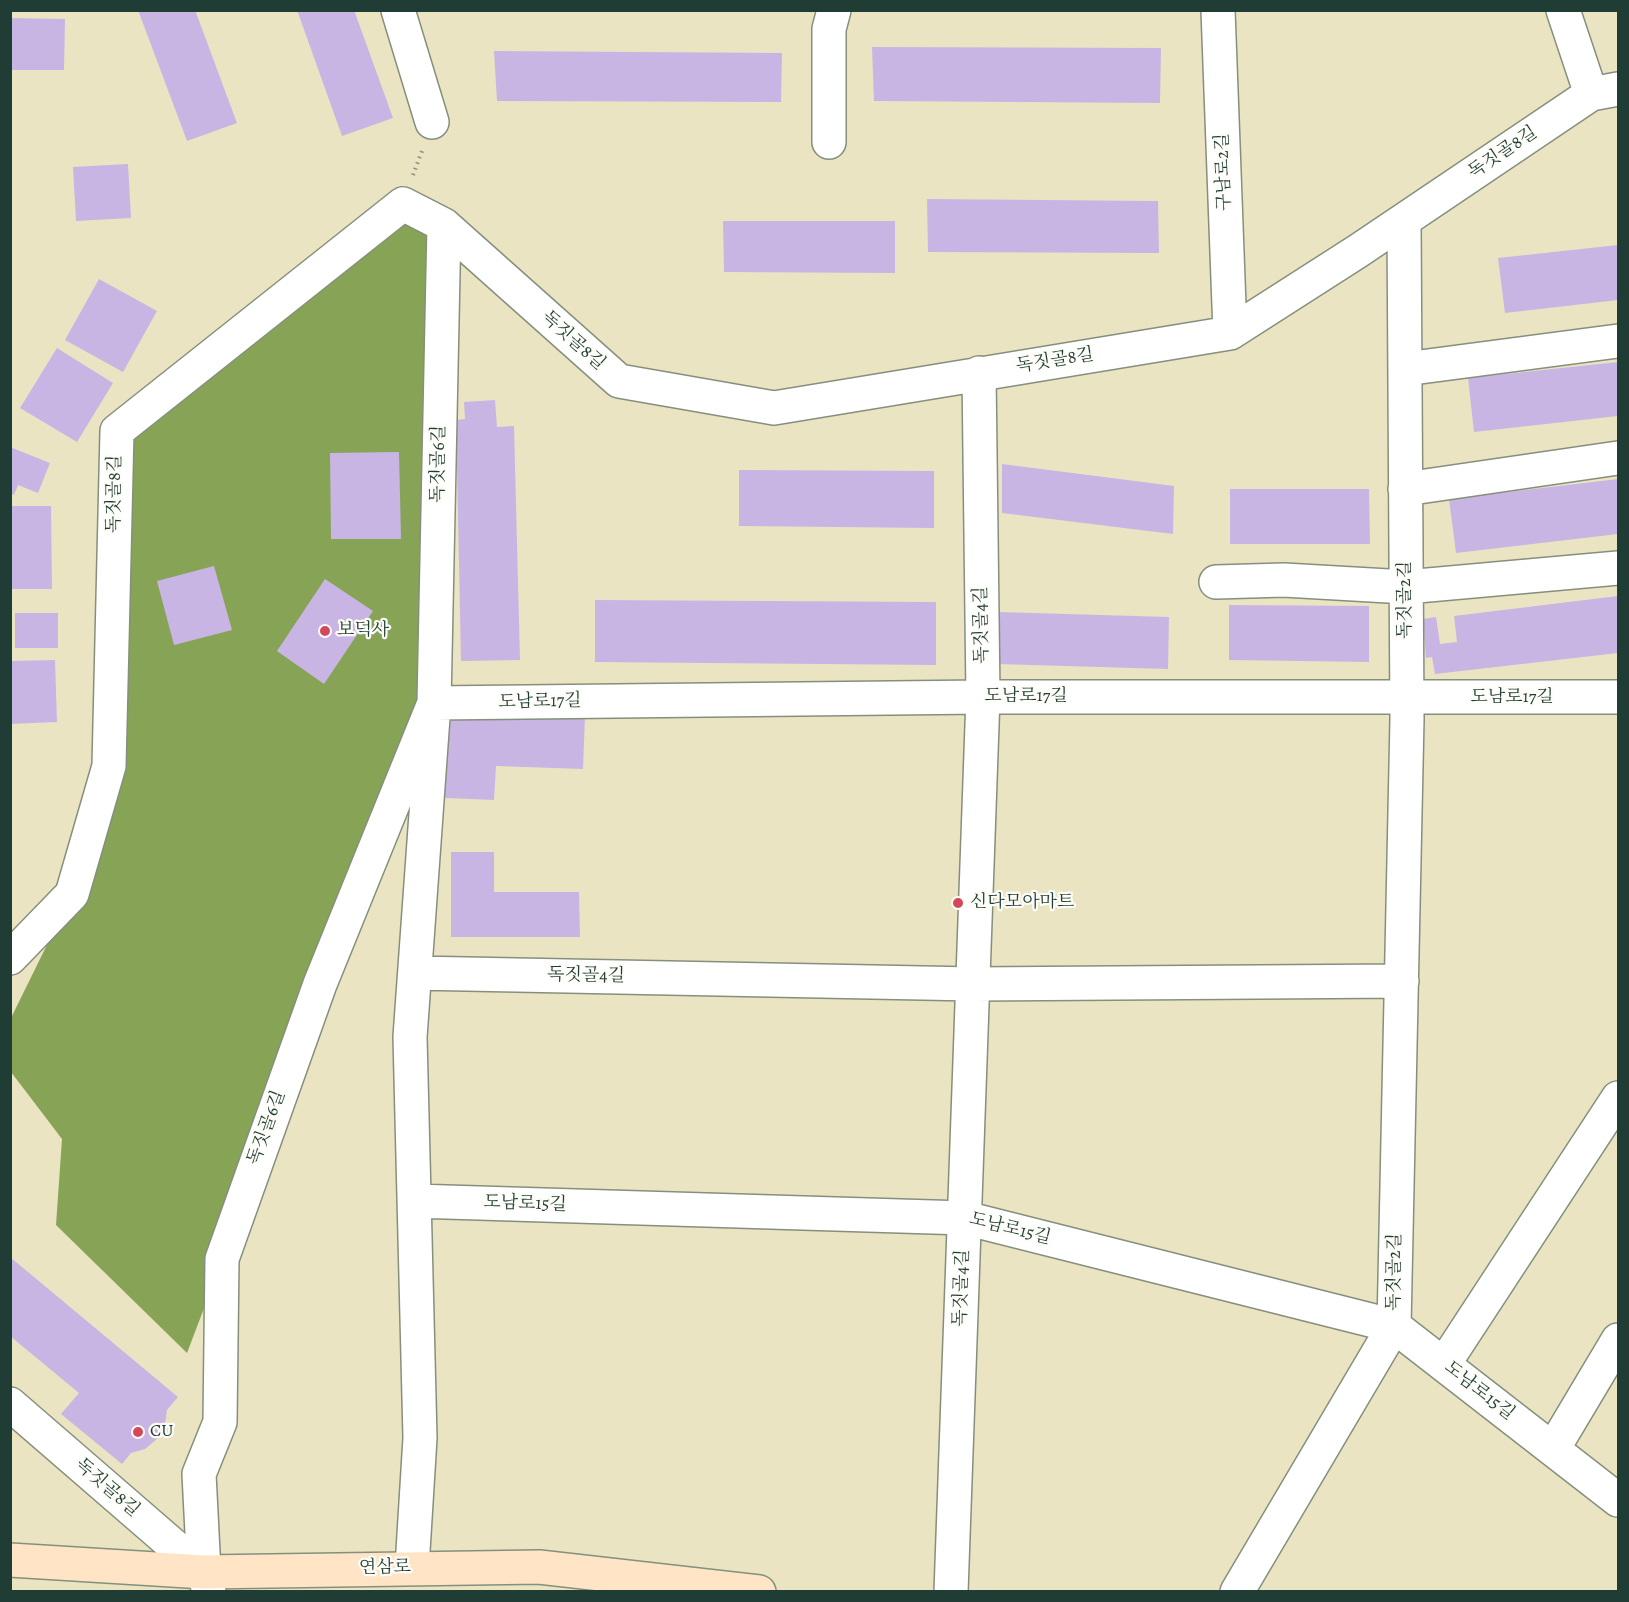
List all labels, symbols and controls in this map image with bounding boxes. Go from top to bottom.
street label: 독짓골8길 [1465,122,1541,184]
street label: 구남로2길 [1212,133,1236,211]
street label: 독짓골8길 [537,307,609,375]
street label: 독짓골8길 [1015,344,1095,378]
street label: 독짓골6길 [428,425,450,503]
street label: 독짓골8길 [104,455,126,533]
street label: 독짓골2길 [1395,561,1417,639]
street label: 독짓골4길 [971,586,993,664]
place label: 보덕사 [337,620,389,642]
marker: 보덕사 [318,624,332,638]
street label: 도남로17길 [984,686,1068,708]
street label: 도남로17길 [1470,687,1554,709]
street label: 도남로17길 [498,690,582,714]
place label: 신다모아마트 [970,892,1074,914]
marker: 신다모아마트 [951,896,965,910]
street label: 독짓골4길 [547,965,625,987]
street label: 독짓골6길 [244,1088,290,1168]
street label: 도남로15길 [483,1192,567,1216]
street label: 도남로15길 [967,1208,1053,1250]
street label: 독짓골2길 [1384,1233,1406,1311]
street label: 독짓골4길 [950,1249,974,1327]
street label: 도남로15길 [1439,1357,1519,1425]
place label: CU [150,1421,174,1443]
marker: CU [131,1425,145,1439]
street label: 독짓골8길 [70,1454,144,1522]
street label: 연삼로 [359,1557,411,1579]

